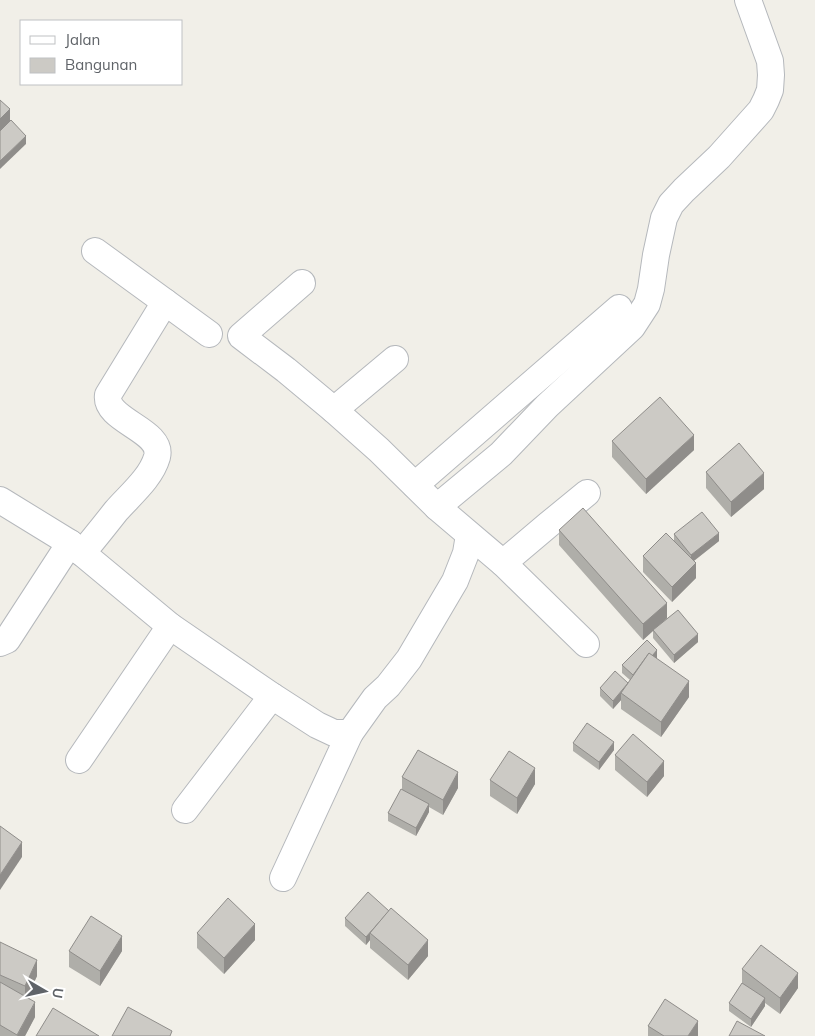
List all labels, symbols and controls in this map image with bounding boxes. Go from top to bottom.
legend [20,20,182,85]
text: Jalan [65,30,100,49]
text: Bangunan [65,55,137,74]
north arrow [20,966,70,1016]
text: U [48,987,68,1000]

